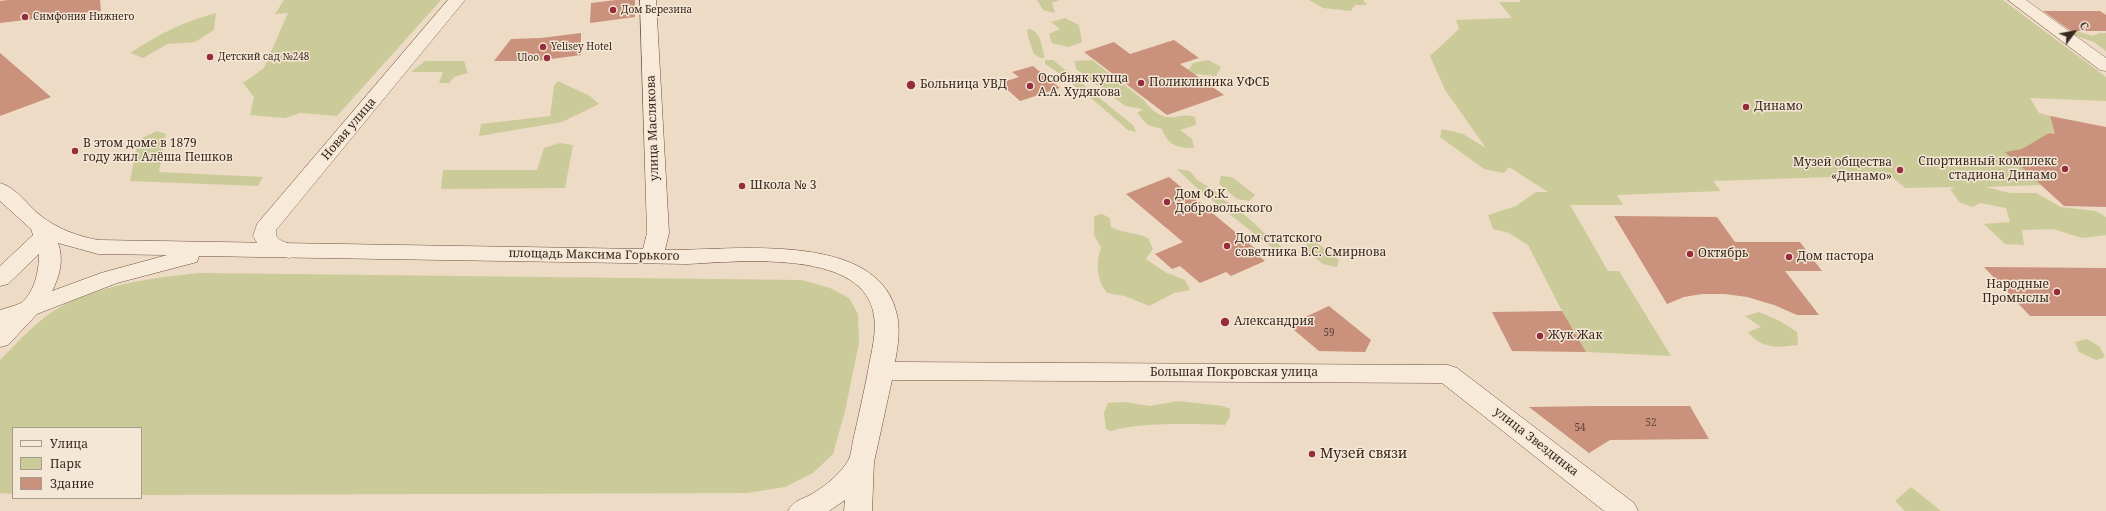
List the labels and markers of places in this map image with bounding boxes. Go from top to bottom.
place label: Дом Березина [621,4,692,16]
marker: Дом Березина [608,5,618,15]
place label: Симфония Нижнего [33,11,134,23]
marker: Симфония Нижнего [20,12,30,22]
place label: Yelisey Hotel [551,41,612,53]
marker: Yelisey Hotel [538,42,548,52]
place label: Детский сад №248 [218,51,309,63]
marker: Детский сад №248 [205,52,215,62]
place label: Uloo [517,52,539,64]
marker: Uloo [542,53,552,63]
place label: Особняк купца А.А. Худякова [1038,72,1128,100]
place label: Поликлиника УФСБ [1149,76,1270,90]
place label: Больница УВД [920,78,1007,92]
marker: Поликлиника УФСБ [1136,78,1146,88]
marker: Больница УВД [905,79,917,91]
marker: Особняк купца А.А. Худякова [1025,81,1035,91]
place label: Динамо [1754,100,1803,114]
marker: Динамо [1741,102,1751,112]
place label: В этом доме в 1879 году жил Алёша Пешков [83,137,233,165]
marker: В этом доме в 1879 году жил Алёша Пешков [70,146,80,156]
place label: Спортивный комплекс стадиона Динамо [1918,155,2057,183]
place label: Музей общества «Динамо» [1793,156,1892,184]
marker: Спортивный комплекс стадиона Динамо [2060,164,2070,174]
marker: Музей общества «Динамо» [1895,165,1905,175]
place label: Школа № 3 [750,179,816,193]
marker: Школа № 3 [737,181,747,191]
place label: Дом Ф.К. Добровольского [1175,188,1272,216]
marker: Дом Ф.К. Добровольского [1162,197,1172,207]
place label: Дом статского советника В.С. Смирнова [1235,232,1386,260]
marker: Дом статского советника В.С. Смирнова [1222,241,1232,251]
place label: Октябрь [1698,247,1748,261]
marker: Октябрь [1685,249,1695,259]
place label: Дом пастора [1797,250,1874,264]
marker: Дом пастора [1784,252,1794,262]
place label: Народные Промыслы [1982,278,2049,306]
marker: Народные Промыслы [2052,287,2062,297]
place label: Александрия [1234,315,1314,329]
marker: Александрия [1219,316,1231,328]
place label: Жук Жак [1548,329,1603,343]
marker: Жук Жак [1535,331,1545,341]
place label: Музей связи [1320,446,1407,462]
marker: Музей связи [1307,449,1317,459]

